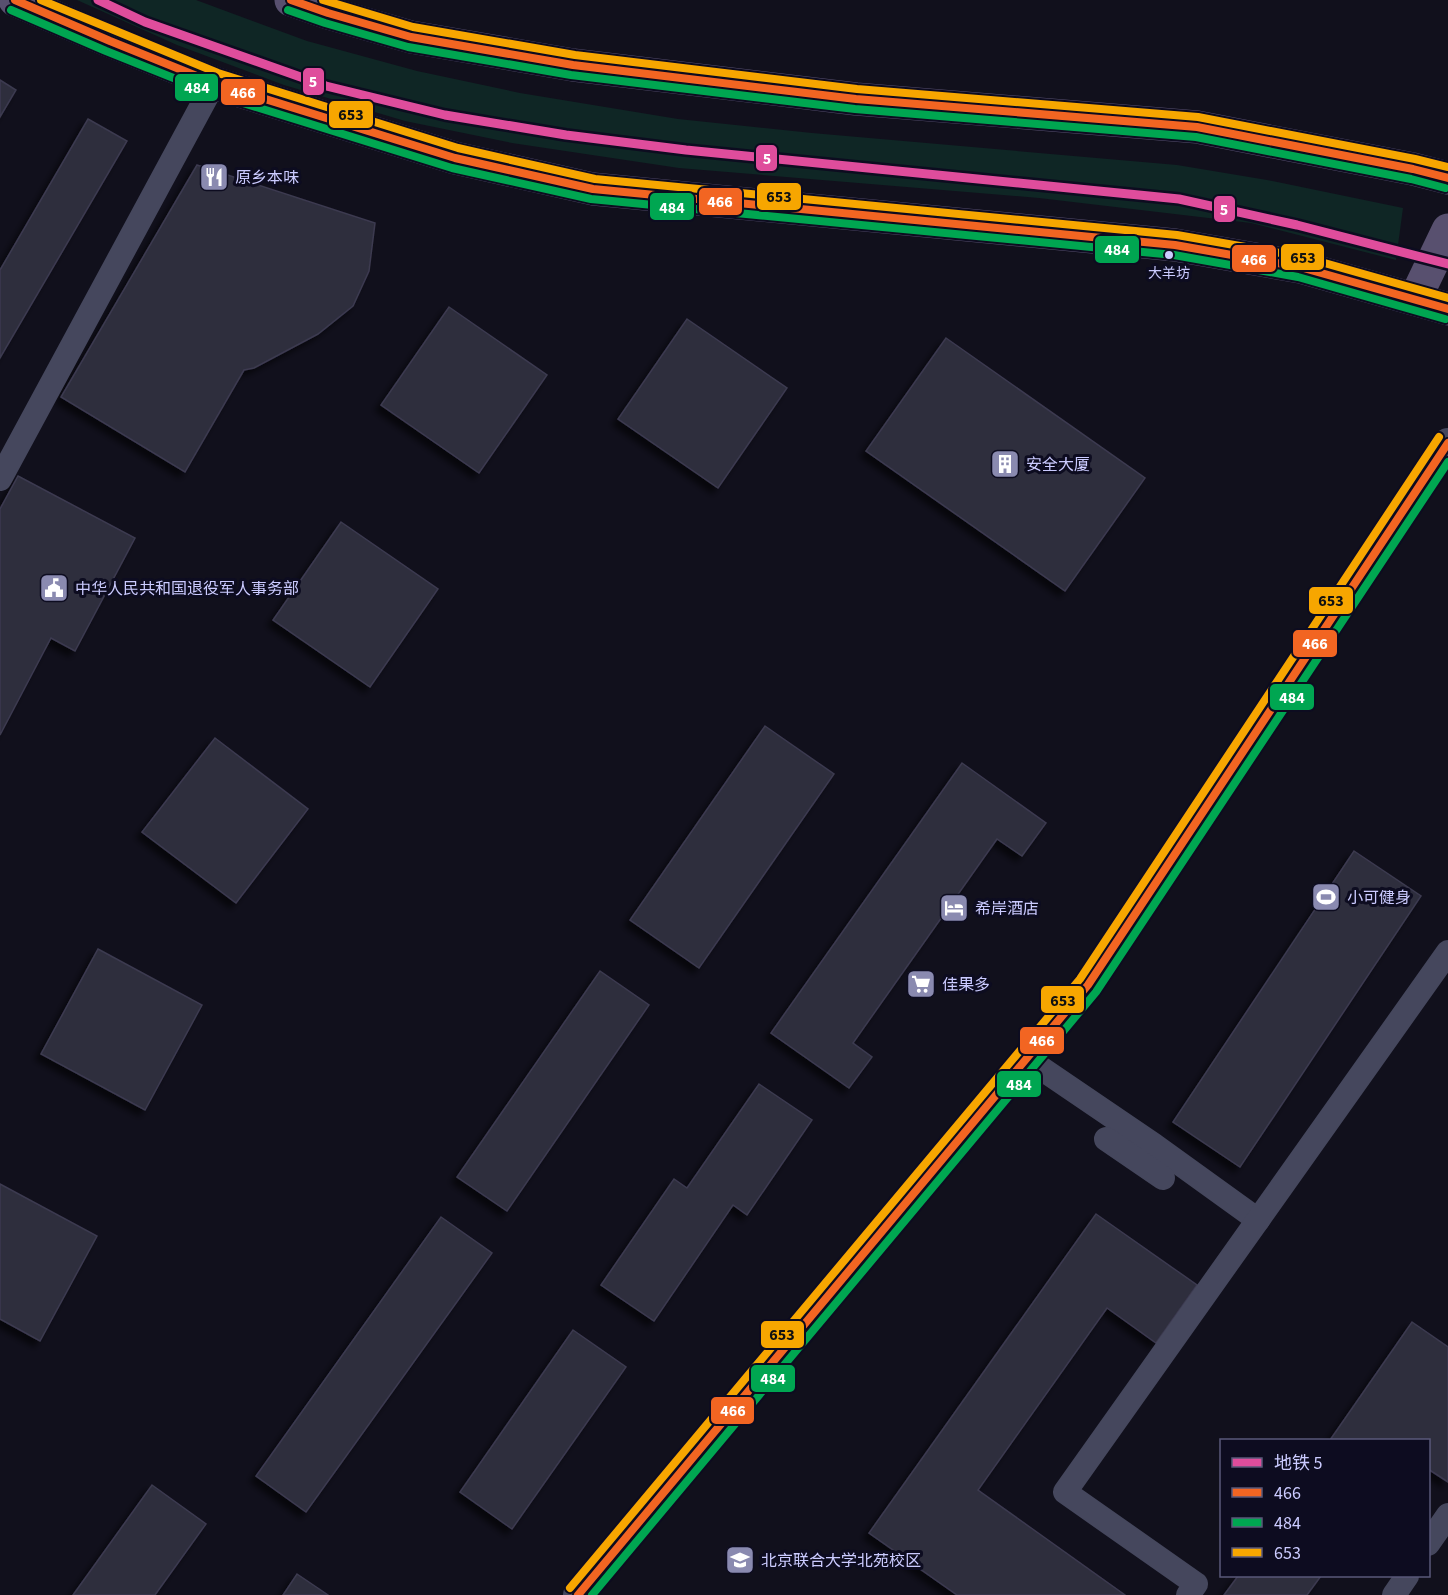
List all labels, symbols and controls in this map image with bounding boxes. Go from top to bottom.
line badge: 5 [302,67,325,96]
text: 5 [309,71,317,93]
line badge: 484 [174,73,219,102]
text: 484 [184,77,210,99]
line badge: 466 [220,78,266,106]
text: 466 [230,82,256,104]
line badge: 653 [328,100,374,129]
text: 653 [338,104,364,126]
line badge: 5 [755,144,778,172]
text: 5 [763,148,771,170]
restaurant icon: 原乡本味 [198,161,230,193]
place label: 原乡本味 [235,167,299,189]
line badge: 653 [756,182,802,211]
text: 653 [766,186,792,208]
line badge: 466 [698,187,743,216]
text: 466 [707,191,733,213]
line badge: 484 [649,192,695,221]
line badge: 5 [1213,195,1236,223]
text: 484 [659,197,685,219]
text: 5 [1220,199,1228,221]
line badge: 484 [1094,235,1140,264]
text: 484 [1104,239,1130,261]
line badge: 653 [1280,243,1325,271]
line badge: 466 [1231,244,1277,273]
text: 653 [1290,247,1316,269]
marker: 大羊坊 [1163,249,1175,261]
text: 466 [1241,249,1267,271]
place label: 大羊坊 [1148,264,1190,284]
building icon: 安全大厦 [989,448,1021,480]
place label: 安全大厦 [1026,454,1090,476]
public building icon: 中华人民共和国退役军人事务部 [38,572,70,604]
place label: 中华人民共和国退役军人事务部 [75,578,299,600]
line badge: 653 [1308,586,1354,615]
text: 653 [1318,590,1344,612]
line badge: 466 [1292,629,1338,658]
text: 466 [1302,633,1328,655]
line badge: 484 [1269,683,1315,711]
text: 484 [1279,687,1305,709]
sports icon: 小可健身 [1310,881,1342,913]
place label: 小可健身 [1347,887,1411,909]
hotel icon: 希岸酒店 [938,892,970,924]
place label: 希岸酒店 [975,898,1039,920]
supermarket icon: 佳果多 [905,968,937,1000]
place label: 佳果多 [942,974,990,996]
line badge: 653 [1040,985,1085,1014]
text: 653 [1050,990,1076,1012]
line badge: 466 [1019,1026,1065,1055]
text: 466 [1029,1030,1055,1052]
line badge: 484 [996,1070,1042,1098]
text: 484 [1006,1074,1032,1096]
line badge: 653 [760,1320,805,1349]
text: 653 [769,1324,795,1346]
line badge: 484 [750,1364,796,1393]
text: 484 [760,1368,786,1390]
line badge: 466 [710,1396,755,1425]
text: 466 [720,1400,746,1422]
legend [1220,1439,1430,1577]
text: 地铁 5 [1274,1451,1323,1476]
text: 466 [1274,1481,1301,1506]
text: 484 [1274,1511,1301,1536]
text: 653 [1274,1541,1301,1566]
school or university icon: 北京联合大学北苑校区 [724,1544,756,1576]
place label: 北京联合大学北苑校区 [761,1550,921,1572]

